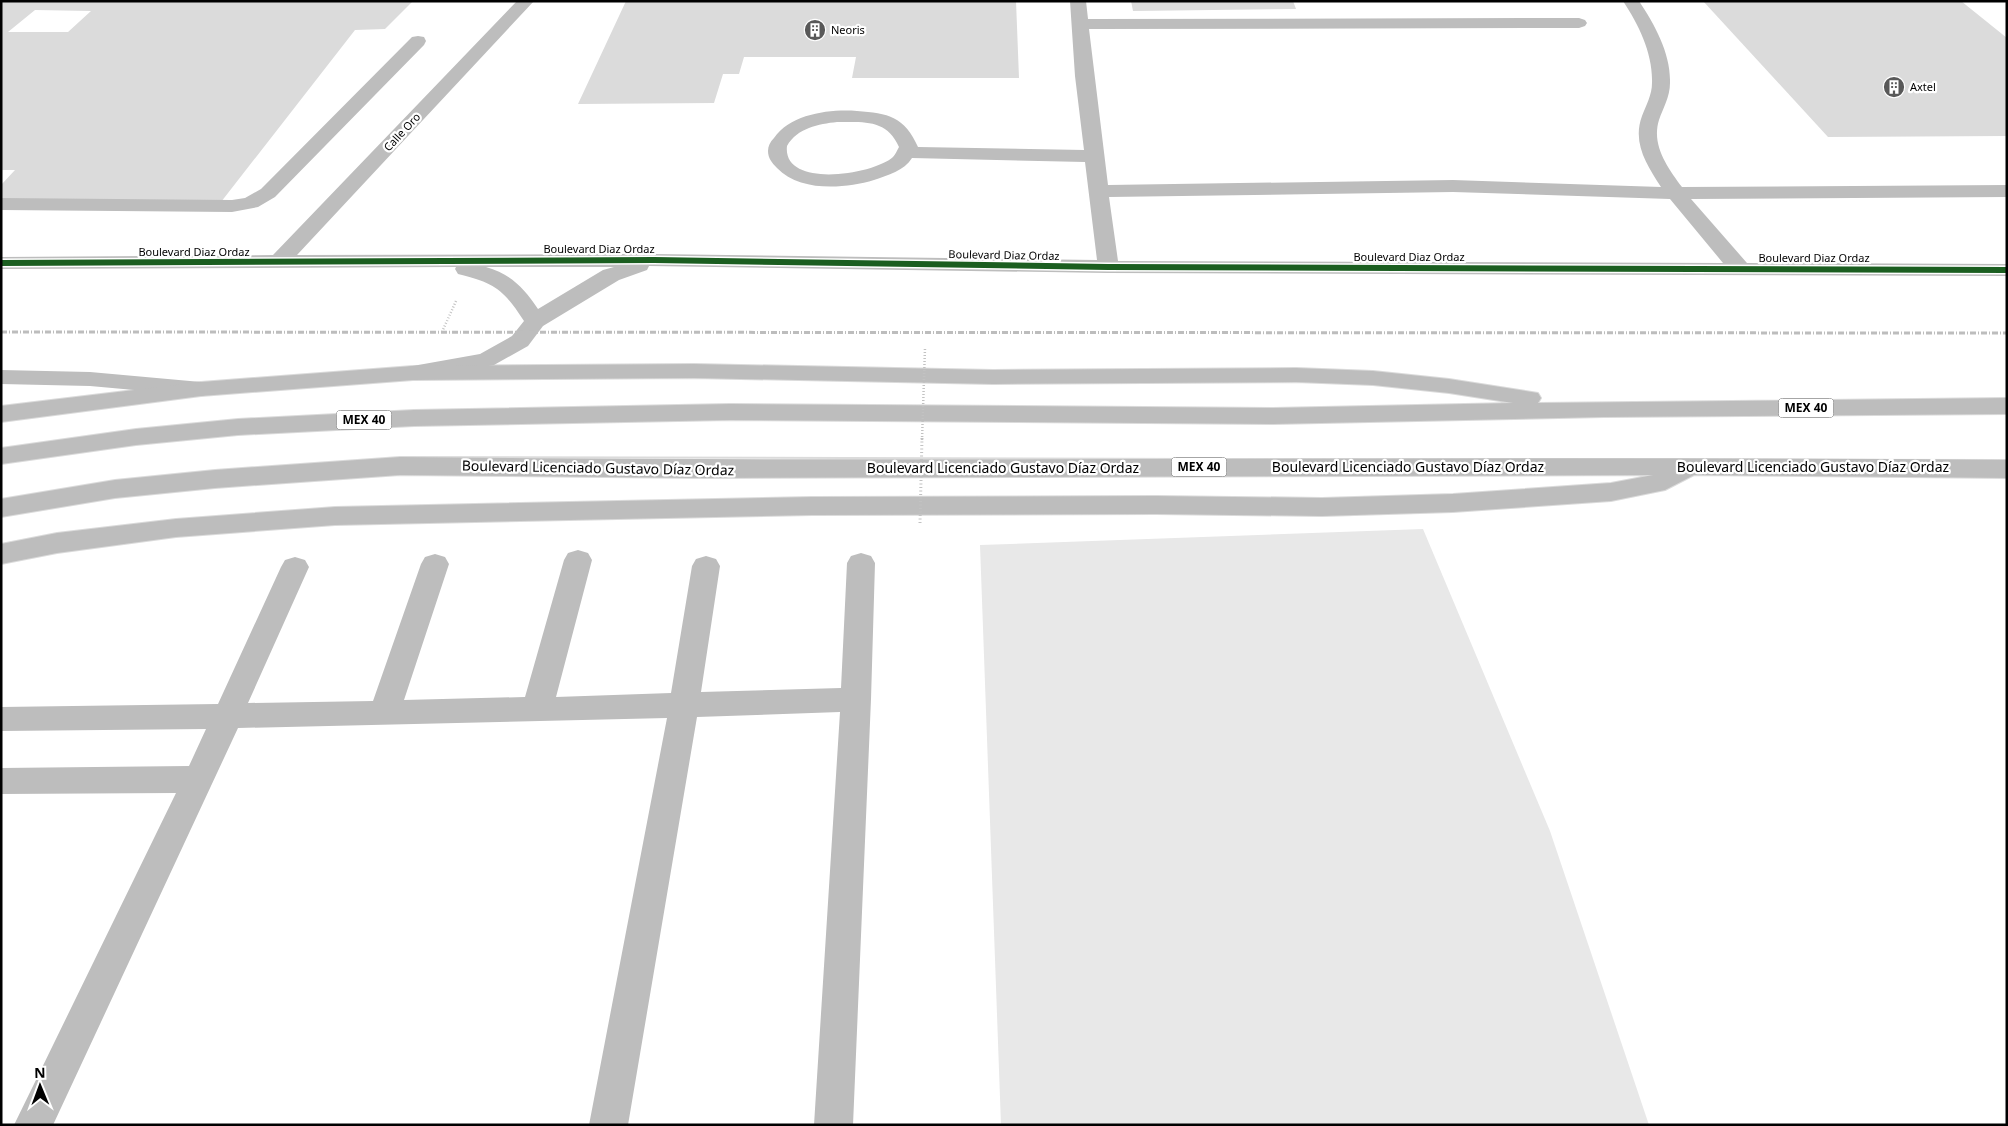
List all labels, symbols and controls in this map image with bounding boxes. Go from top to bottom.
building icon: Neoris [803,18,827,42]
place label: Neoris [831,22,865,37]
building icon: Axtel [1882,75,1906,99]
place label: Axtel [1910,79,1936,94]
street label: Calle Oro [380,109,424,154]
street label: Boulevard Diaz Ordaz [543,241,655,256]
street label: Boulevard Diaz Ordaz [138,244,250,259]
street label: Boulevard Diaz Ordaz [948,246,1060,263]
street label: Boulevard Diaz Ordaz [1353,249,1465,264]
street label: Boulevard Diaz Ordaz [1758,250,1870,265]
road number: MEX 40 [1778,398,1834,418]
road number: MEX 40 [336,410,392,430]
street label: Boulevard Licenciado Gustavo Díaz Ordaz [462,456,735,479]
street label: Boulevard Licenciado Gustavo Díaz Ordaz [1272,457,1545,476]
street label: Boulevard Licenciado Gustavo Díaz Ordaz [1677,457,1950,476]
street label: Boulevard Licenciado Gustavo Díaz Ordaz [867,458,1140,477]
road number: MEX 40 [1172,458,1226,477]
north arrow [15,1061,65,1111]
text: N [34,1063,46,1082]

